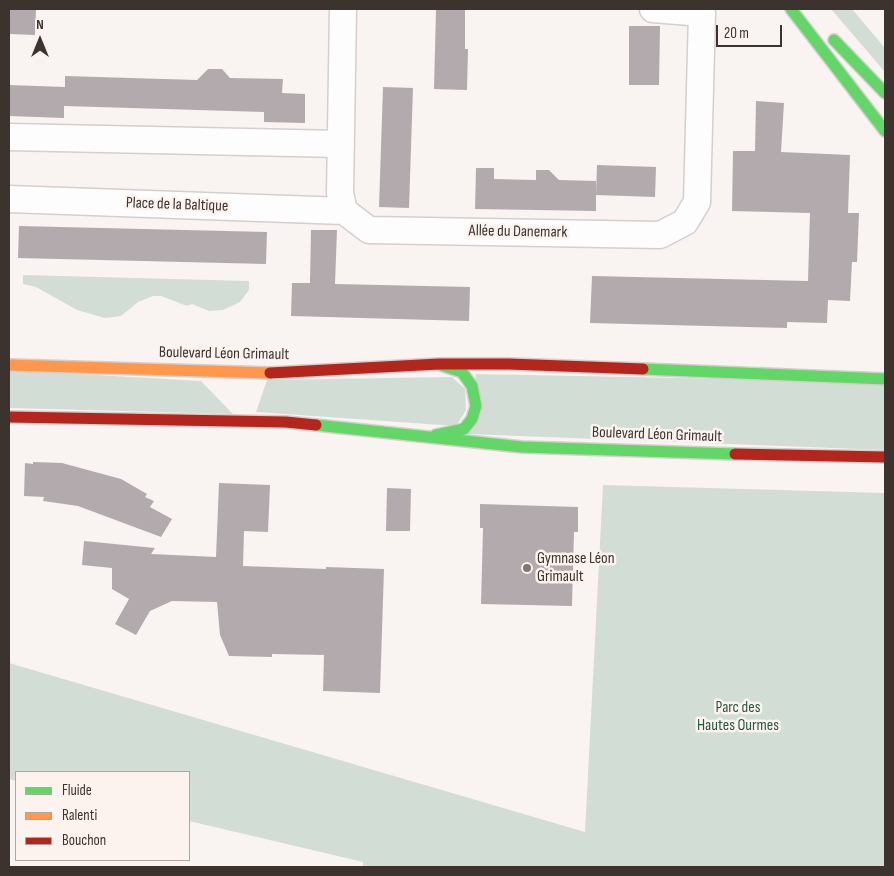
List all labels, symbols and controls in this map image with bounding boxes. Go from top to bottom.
north arrow [15,15,65,65]
scale bar [719,15,785,47]
text: N [36,16,44,33]
text: 20 m [724,24,749,43]
street label: Place de la Baltique [125,194,229,216]
street label: Allée du Danemark [469,222,567,242]
street label: Boulevard Léon Grimault [159,343,289,365]
street label: Boulevard Léon Grimault [592,423,722,447]
place label: Gymnase Léon Grimault [537,549,615,587]
marker: Gymnase Léon Grimault [521,562,533,574]
park label: Parc des Hautes Ourmes [697,698,779,736]
legend [15,771,190,861]
text: Fluide [62,781,92,800]
text: Ralenti [62,806,97,825]
text: Bouchon [62,831,106,850]

